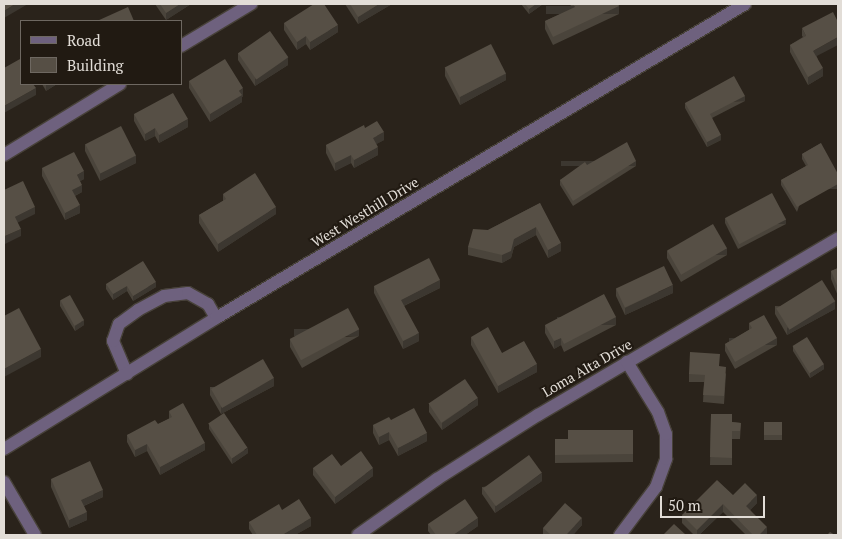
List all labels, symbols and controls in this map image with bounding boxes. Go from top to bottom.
legend [20,20,182,85]
text: Road [67,30,100,50]
text: Building [67,55,124,75]
street label: West Westhill Drive [308,173,422,251]
street label: Loma Alta Drive [539,336,635,400]
scale bar [662,486,767,518]
text: 50 m [668,495,701,515]

